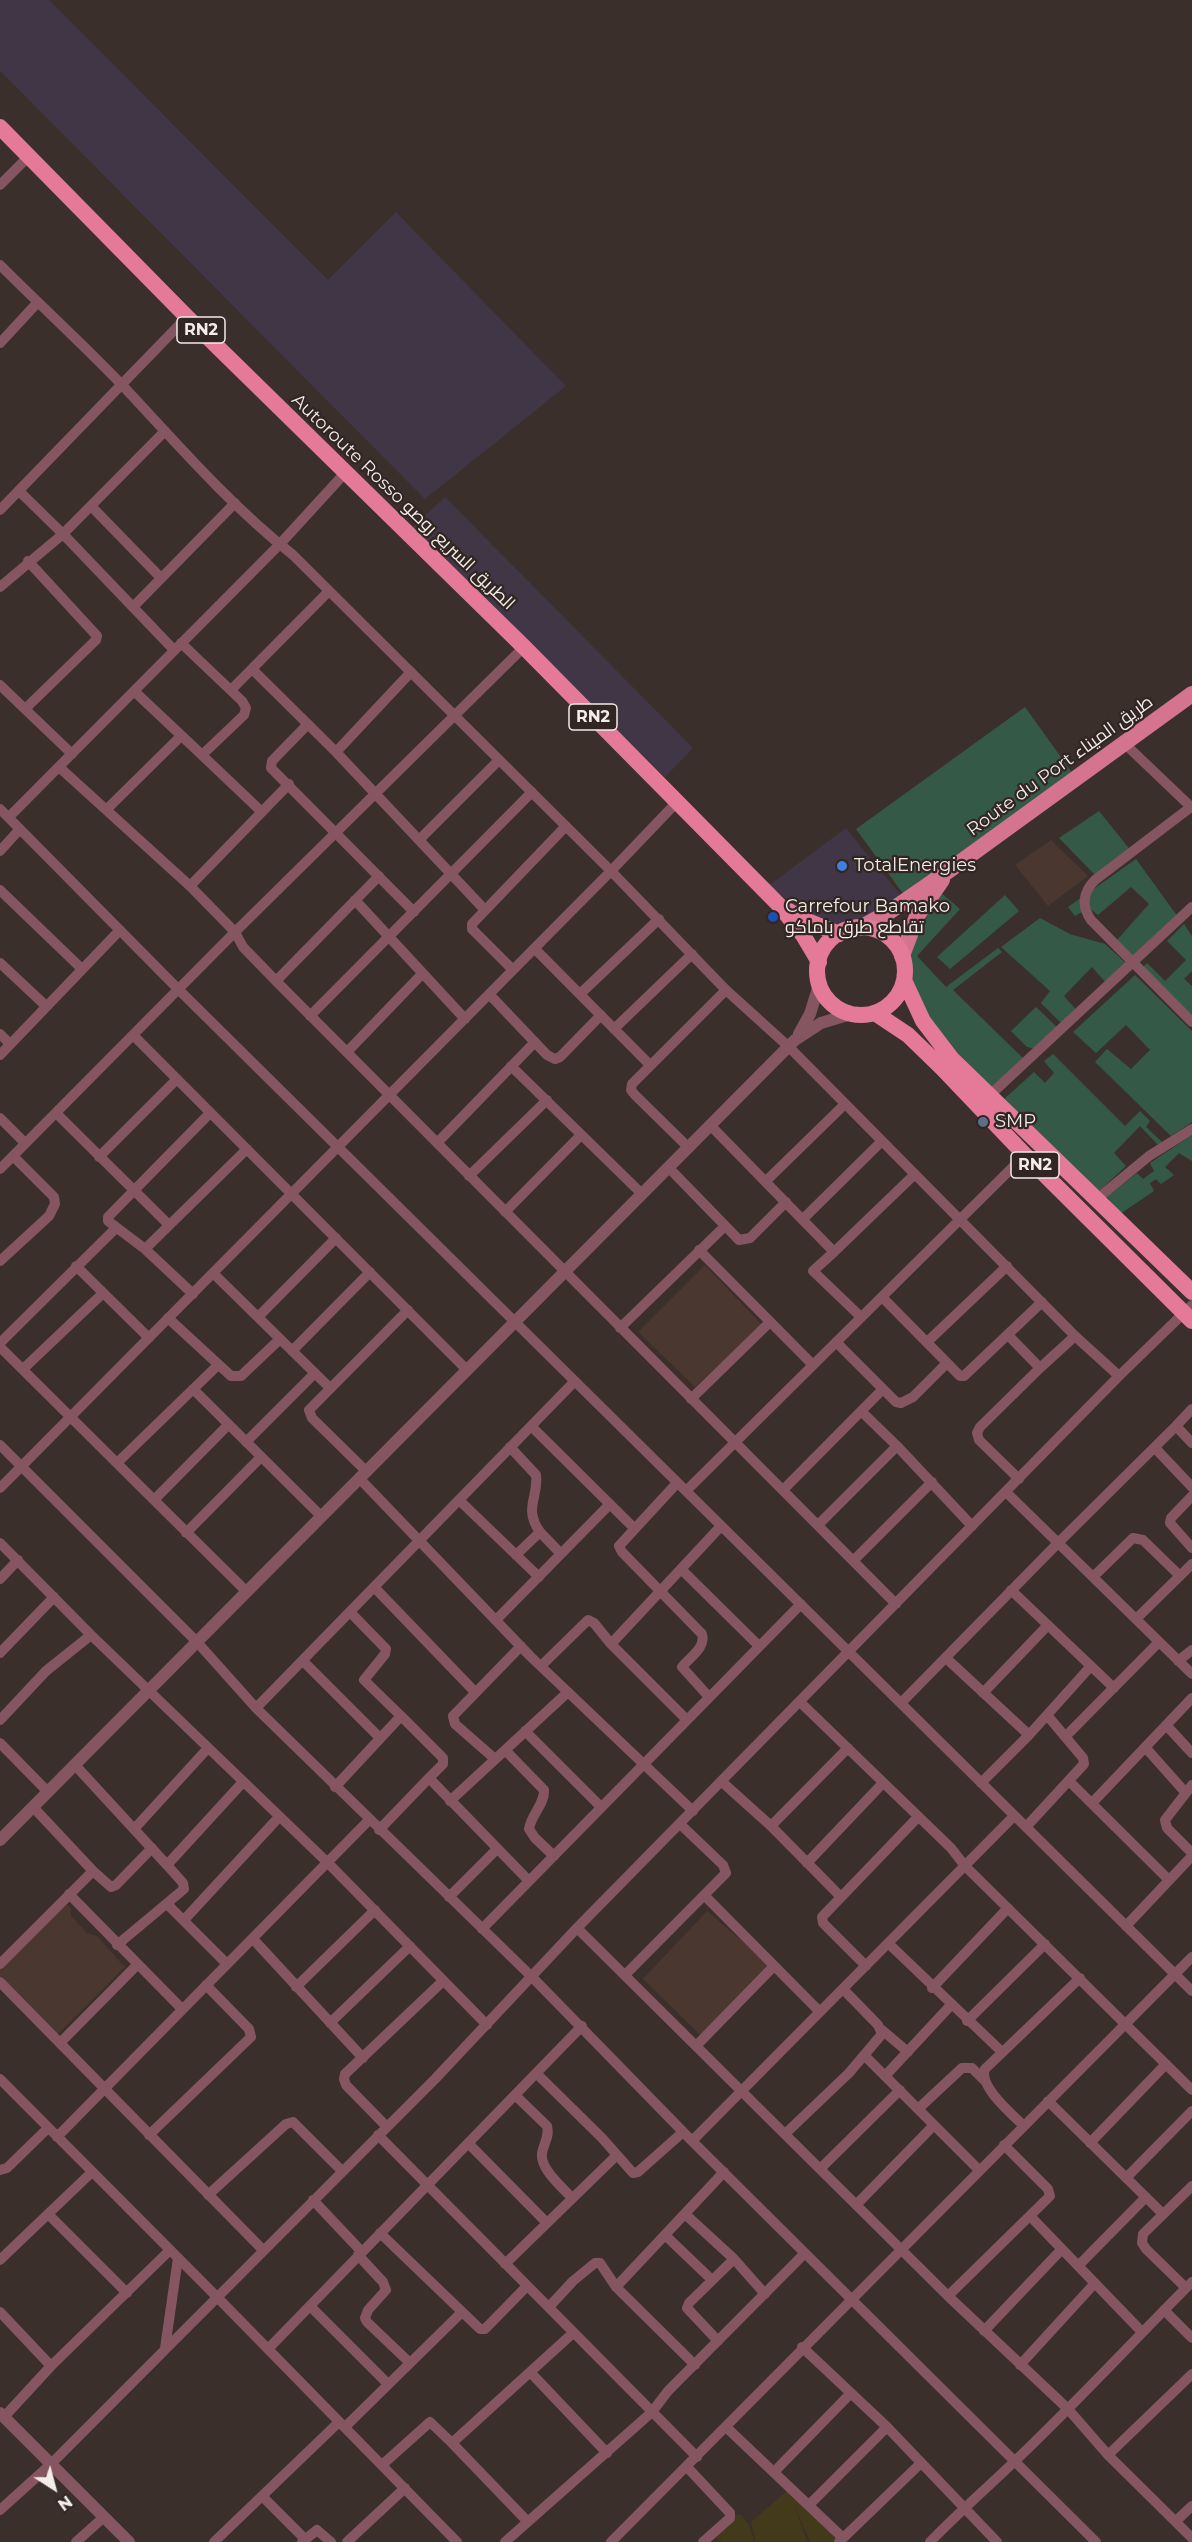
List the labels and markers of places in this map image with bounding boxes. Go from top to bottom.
place label: TotalEnergies [854,855,976,877]
marker: TotalEnergies [835,859,849,873]
place label: Carrefour Bamako تقاطع طرق باماكو [785,896,950,938]
marker: Carrefour Bamako تقاطع طرق باماكو [766,910,780,924]
place label: SMP [995,1111,1036,1133]
marker: SMP [976,1115,990,1129]

